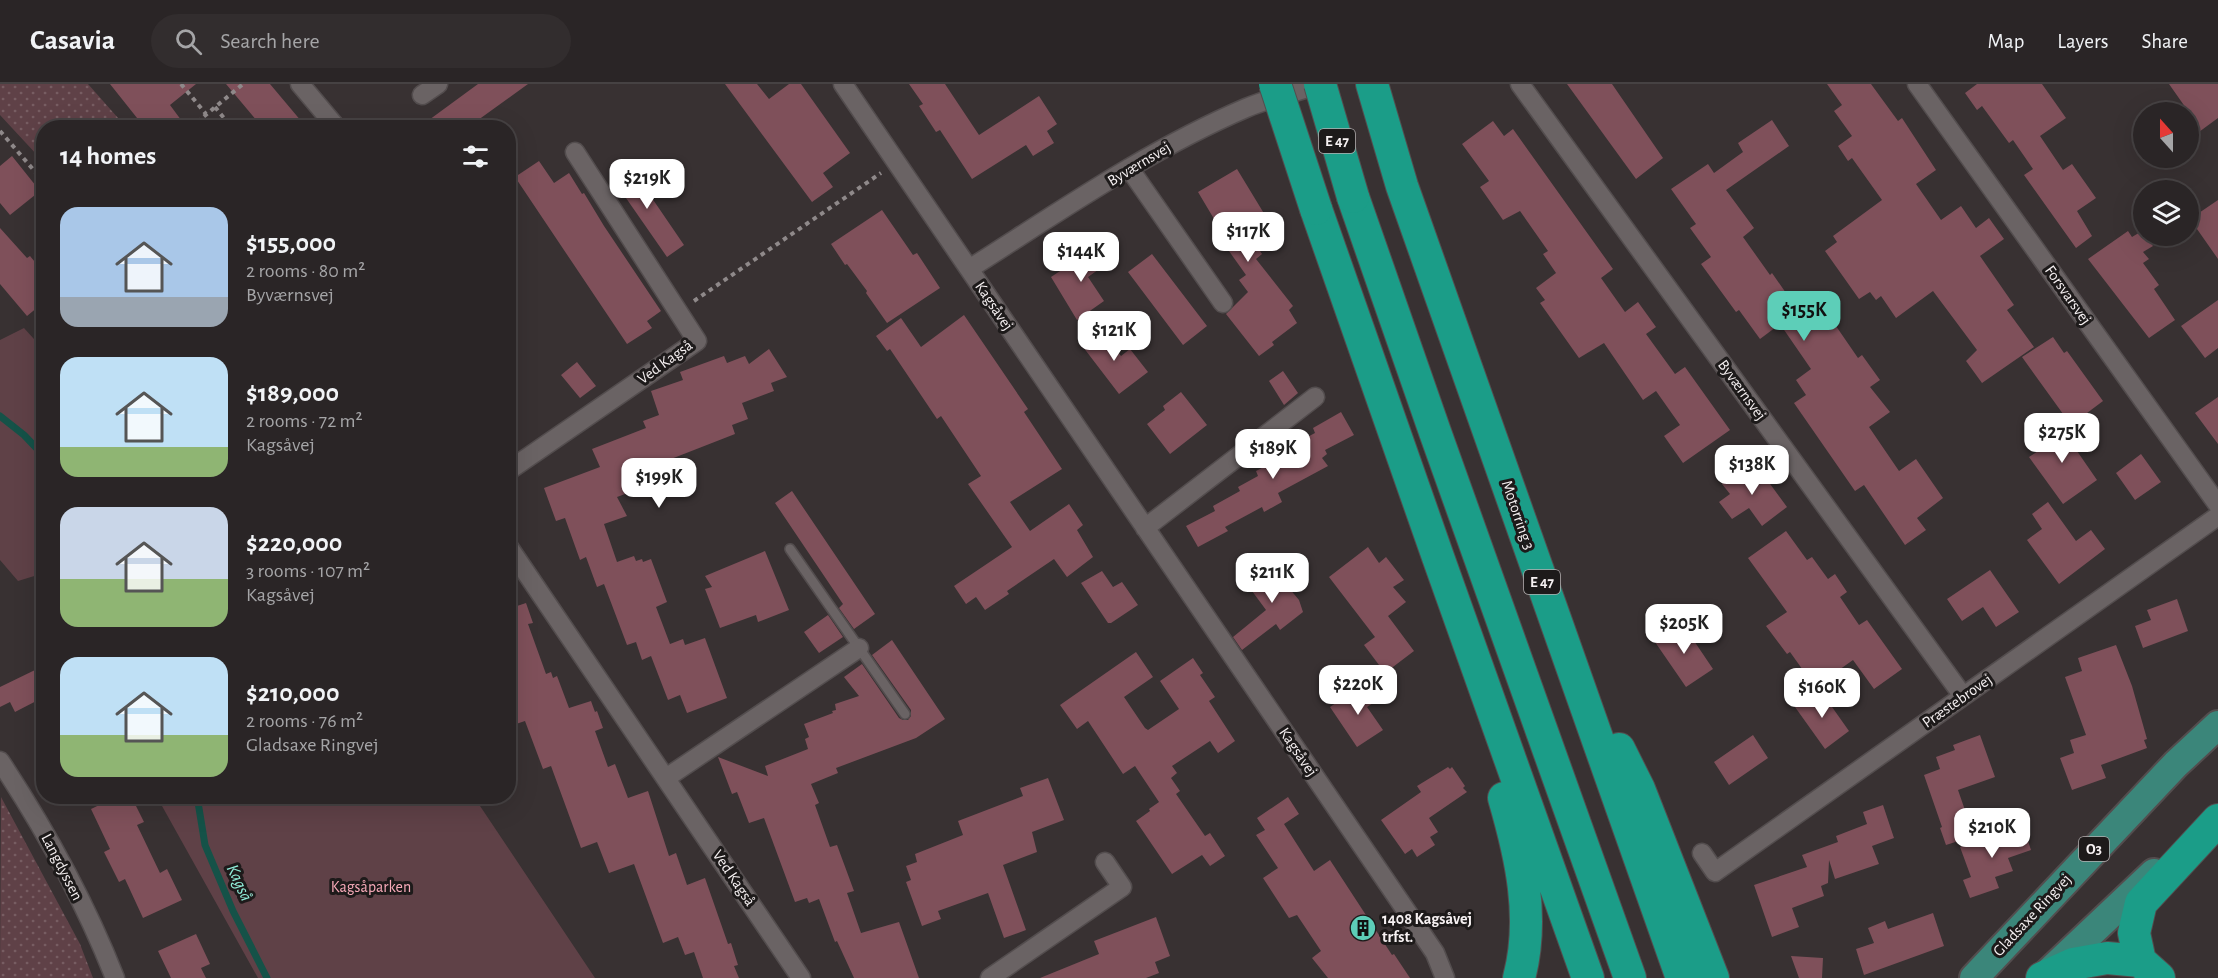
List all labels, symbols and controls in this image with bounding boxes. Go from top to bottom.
search box [151,14,571,68]
icon: search [172,25,205,58]
text: Casavia [30,27,115,55]
text: Search here [220,30,320,52]
text: Map [1988,31,2024,52]
text: Layers [2057,31,2108,52]
text: Share [2141,31,2188,52]
north arrow [2133,102,2199,168]
map controls [2133,102,2199,246]
road number: E 47 [1319,129,1355,153]
street label: Byværnsvej [1105,139,1174,190]
icon: filters [459,140,492,173]
text: 14 homes [60,143,156,169]
pin: $219K [605,159,689,210]
text: $219K [624,168,670,188]
button: layers [2133,180,2199,246]
pin: $117K [1206,212,1290,263]
text: $117K [1226,221,1270,241]
text: $155,000 [246,230,336,256]
icon: home [108,231,180,303]
pin: $144K [1039,232,1123,283]
text: $144K [1057,241,1105,261]
text: 2 rooms · 80 m² [246,261,365,281]
street label: Forsvarsvej [2041,262,2094,328]
street label: Kagsåvej [971,279,1016,334]
text: Byværnsvej [246,285,334,305]
pin: $155K [1762,291,1846,342]
text: $155K [1781,300,1827,320]
pin: $121K [1072,311,1156,362]
text: $121K [1092,320,1136,340]
street label: Ved Kagså [635,337,695,387]
street label: Byværnsvej [1714,357,1769,424]
text: $189,000 [246,380,339,406]
icon: home [108,381,180,453]
text: 2 rooms · 72 m² [246,411,363,431]
pin: $275K [2020,413,2104,464]
text: $275K [2038,422,2086,442]
pin: $189K [1231,429,1315,480]
text: Kagsåvej [246,435,315,455]
text: $189K [1249,438,1297,458]
pin: $138K [1710,445,1794,496]
text: $138K [1729,454,1775,474]
pin: $199K [617,458,701,509]
text: $199K [635,467,683,487]
street label: Motorring 3 [1499,478,1537,552]
text: $220,000 [246,530,342,556]
icon: home [108,531,180,603]
pin: $211K [1230,553,1314,604]
text: 3 rooms · 107 m² [246,561,370,581]
text: $211K [1250,562,1294,582]
road number: E 47 [1524,570,1560,594]
text: Kagsåvej [246,585,315,605]
pin: $205K [1642,604,1726,655]
text: $205K [1659,613,1709,633]
pin: $220K [1316,665,1400,716]
pin: $160K [1780,668,1864,719]
street label: Præstebrovej [1919,671,1995,732]
text: $220K [1333,674,1383,694]
text: $160K [1798,677,1846,697]
text: $210,000 [246,680,339,706]
icon: home [108,681,180,753]
text: 2 rooms · 76 m² [246,711,363,731]
street label: Kagsåvej [1275,725,1320,780]
text: Gladsaxe Ringvej [246,735,379,755]
pin: $210K [1950,808,2034,859]
text: $210K [1968,817,2016,837]
street label: Langdyssen [38,831,86,903]
road number: O3 [2079,837,2109,861]
street label: Ved Kagså [710,847,758,909]
water label: Kagså [223,862,255,904]
street label: Gladsaxe Ringvej [1990,871,2075,960]
park label: Kagsåparken [331,879,411,895]
place label: 1408 Kagsåvej trfst. [1382,911,1472,945]
building icon: 1408 Kagsåvej trfst. [1348,913,1378,943]

